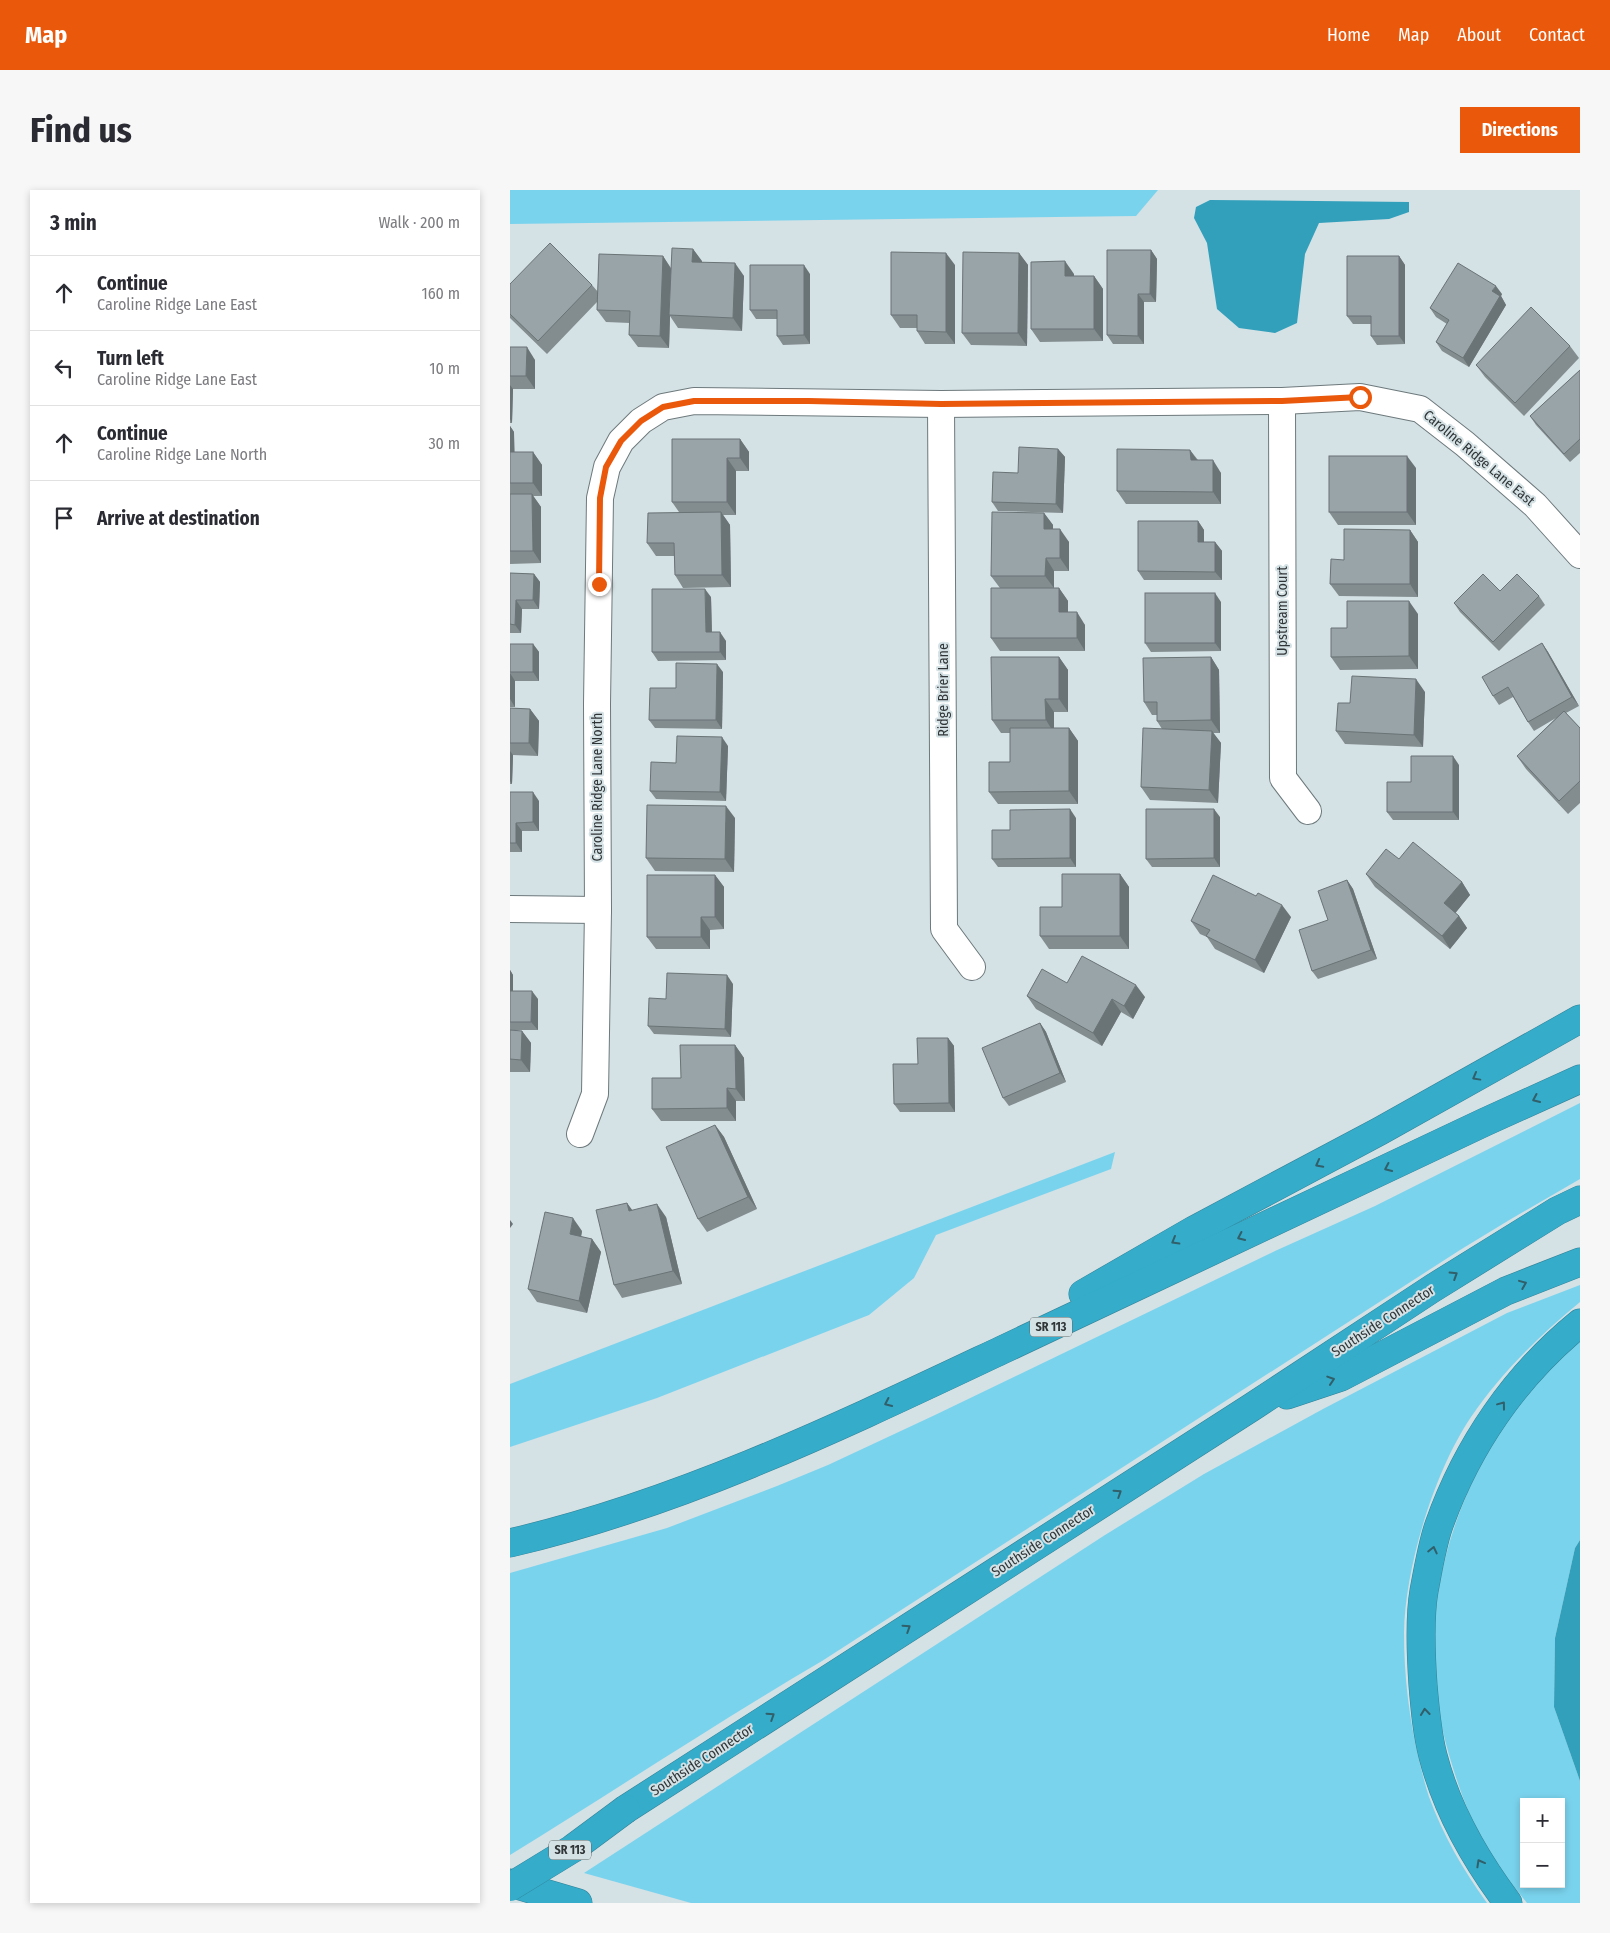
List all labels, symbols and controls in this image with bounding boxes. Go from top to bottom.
text: Map [25,21,67,49]
text: Home [1327,24,1370,46]
text: Map [1398,24,1429,46]
text: About [1457,24,1501,46]
text: Contact [1529,24,1585,46]
button: Directions [1460,107,1580,153]
text: Find us [30,109,132,151]
text: 3 min [50,210,97,236]
text: Walk · 200 m [378,213,460,232]
text: Continue [97,272,168,295]
icon: ahead [50,279,78,307]
text: 160 m [421,284,460,303]
text: Caroline Ridge Lane East [97,295,257,314]
text: Turn left [97,347,164,370]
icon: left [50,354,78,382]
text: 10 m [429,359,460,378]
text: Caroline Ridge Lane East [97,370,257,389]
route start [1349,386,1372,409]
street label: Caroline Ridge Lane East [1420,406,1538,510]
text: Continue [97,422,168,445]
icon: ahead [50,429,78,457]
text: 30 m [428,434,460,453]
text: Caroline Ridge Lane North [97,445,267,464]
icon: arrive [50,504,78,532]
text: Arrive at destination [97,507,260,530]
street label: Upstream Court [1274,566,1291,656]
route end [588,573,611,596]
street label: Ridge Brier Lane [935,643,952,737]
street label: Caroline Ridge Lane North [589,713,606,861]
one-way arrow [1473,1071,1482,1081]
one-way arrow [1532,1093,1541,1104]
one-way arrow [1315,1158,1324,1168]
one-way arrow [1384,1162,1393,1172]
one-way arrow [1237,1231,1246,1242]
one-way arrow [1172,1234,1181,1244]
one-way arrow [1449,1272,1458,1282]
one-way arrow [1518,1280,1527,1290]
street label: Southside Connector [1328,1281,1438,1361]
road number: SR 113 [1030,1318,1072,1336]
one-way arrow [1327,1376,1335,1386]
one-way arrow [885,1397,894,1407]
one-way arrow [1496,1401,1505,1411]
one-way arrow [1112,1490,1121,1500]
street label: Southside Connector [988,1501,1098,1581]
one-way arrow [1427,1546,1438,1555]
one-way arrow [902,1625,911,1635]
one-way arrow [1420,1707,1431,1715]
one-way arrow [765,1713,774,1722]
street label: Southside Connector [647,1720,757,1800]
map controls [1520,1798,1565,1888]
button: + [1520,1798,1565,1843]
road number: SR 113 [549,1840,591,1860]
button: − [1520,1843,1565,1888]
one-way arrow [1476,1859,1486,1868]

